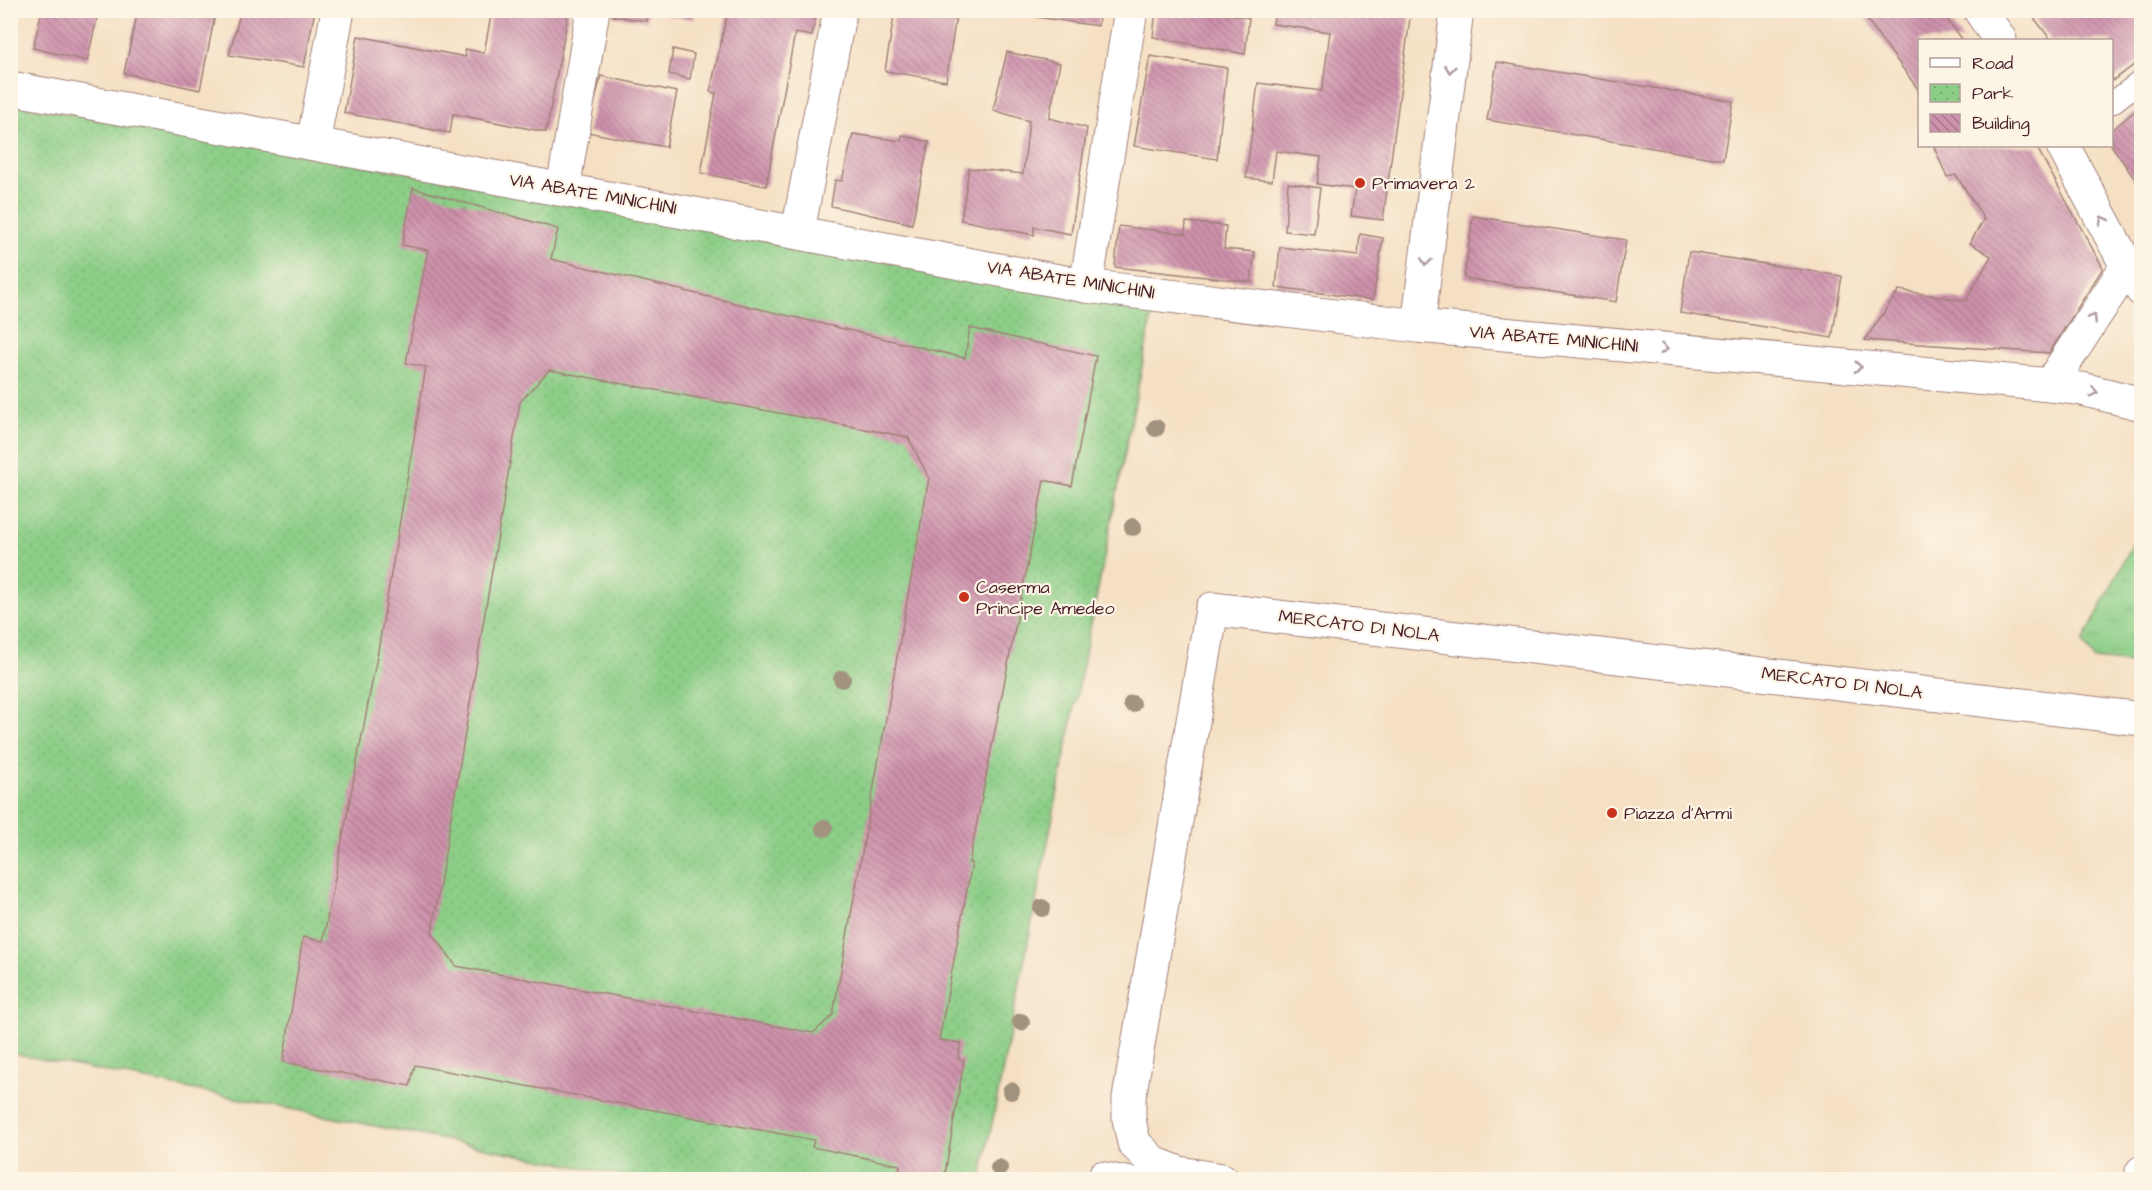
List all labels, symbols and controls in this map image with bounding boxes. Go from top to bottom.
legend [1918,39,2113,147]
text: Road [1972,51,2013,76]
one-way arrow [1444,64,1457,73]
text: Park [1972,81,2014,106]
text: Building [1972,111,2030,137]
street label: VIA ABATE MINICHINI [507,167,679,221]
place label: Primavera 2 [1372,171,1476,196]
marker: Primavera 2 [1353,176,1367,190]
one-way arrow [2099,216,2110,227]
street label: VIA ABATE MINICHINI [985,254,1157,306]
one-way arrow [1420,257,1432,267]
one-way arrow [2086,314,2098,324]
street label: VIA ABATE MINICHINI [1468,319,1640,359]
one-way arrow [1660,342,1669,355]
one-way arrow [1854,360,1863,373]
one-way arrow [2089,384,2099,397]
place label: Caserma Principe Amedeo [976,575,1115,621]
marker: Caserma Principe Amedeo [957,590,971,604]
street label: MERCATO DI NOLA [1277,604,1441,648]
street label: MERCATO DI NOLA [1760,661,1924,705]
place label: Piazza d'Armi [1624,801,1732,826]
marker: Piazza d'Armi [1605,806,1619,820]

